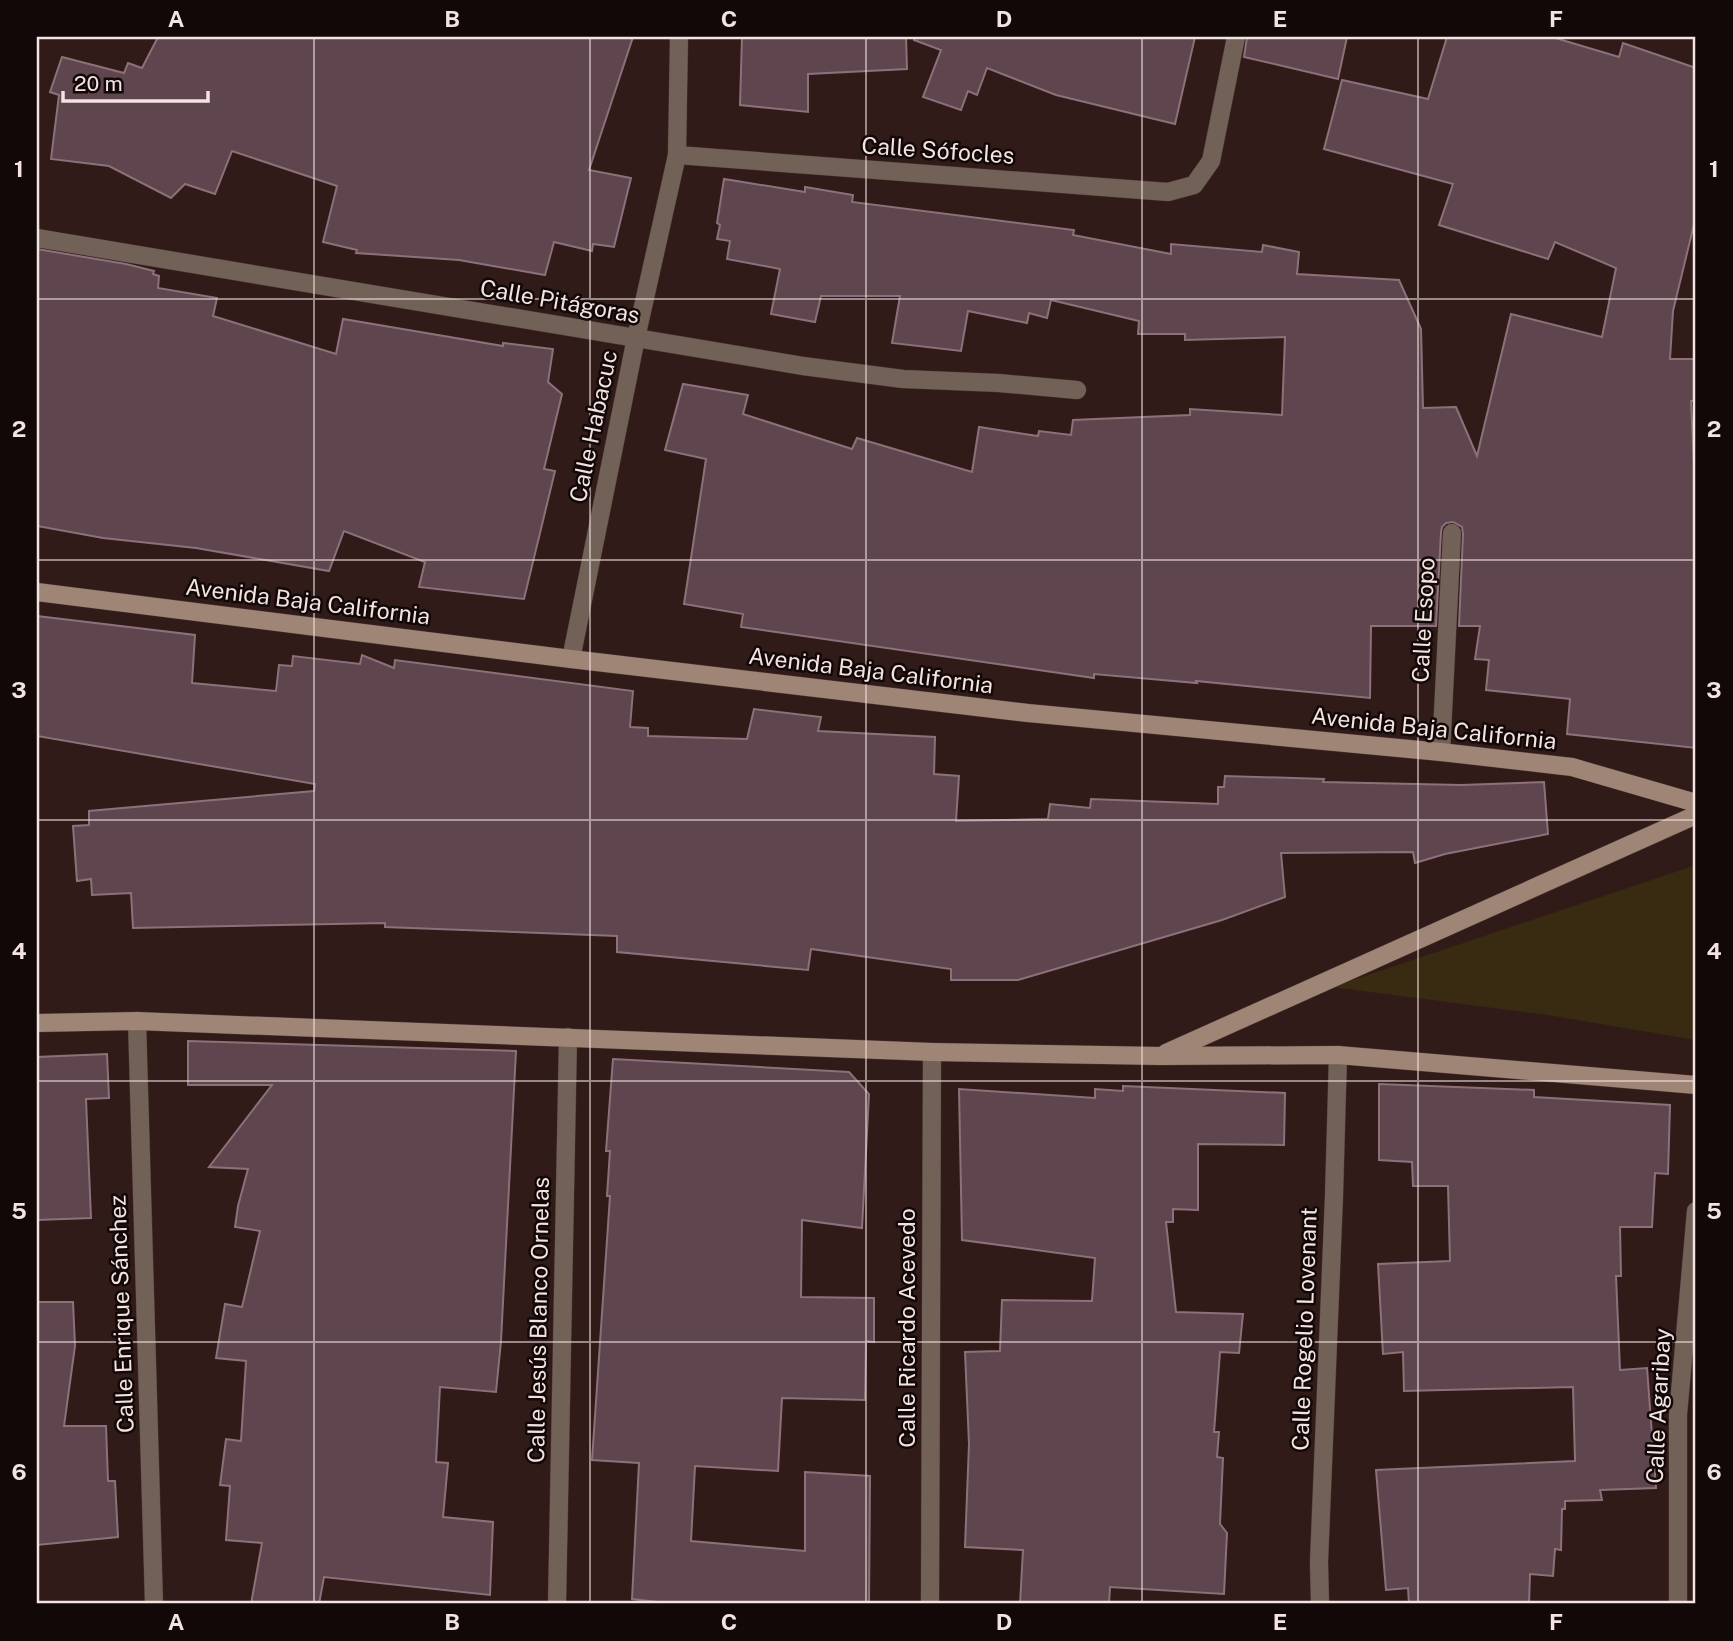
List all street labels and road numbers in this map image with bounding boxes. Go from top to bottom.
street label: Calle Sófocles [861,131,1015,169]
street label: Calle Pitágoras [478,274,642,328]
street label: Calle Habacuc [564,348,622,504]
street label: Calle Esopo [1406,557,1440,683]
street label: Avenida Baja California [184,573,432,629]
street label: Avenida Baja California [747,642,995,698]
street label: Avenida Baja California [1310,702,1558,754]
street label: Calle Jesús Blanco Ornelas [522,1177,554,1463]
street label: Calle Enrique Sánchez [103,1195,139,1433]
street label: Calle Rogelio Lovenant [1286,1207,1322,1451]
street label: Calle Ricardo Acevedo [893,1208,920,1448]
street label: Calle Agaribay [1640,1328,1676,1484]

